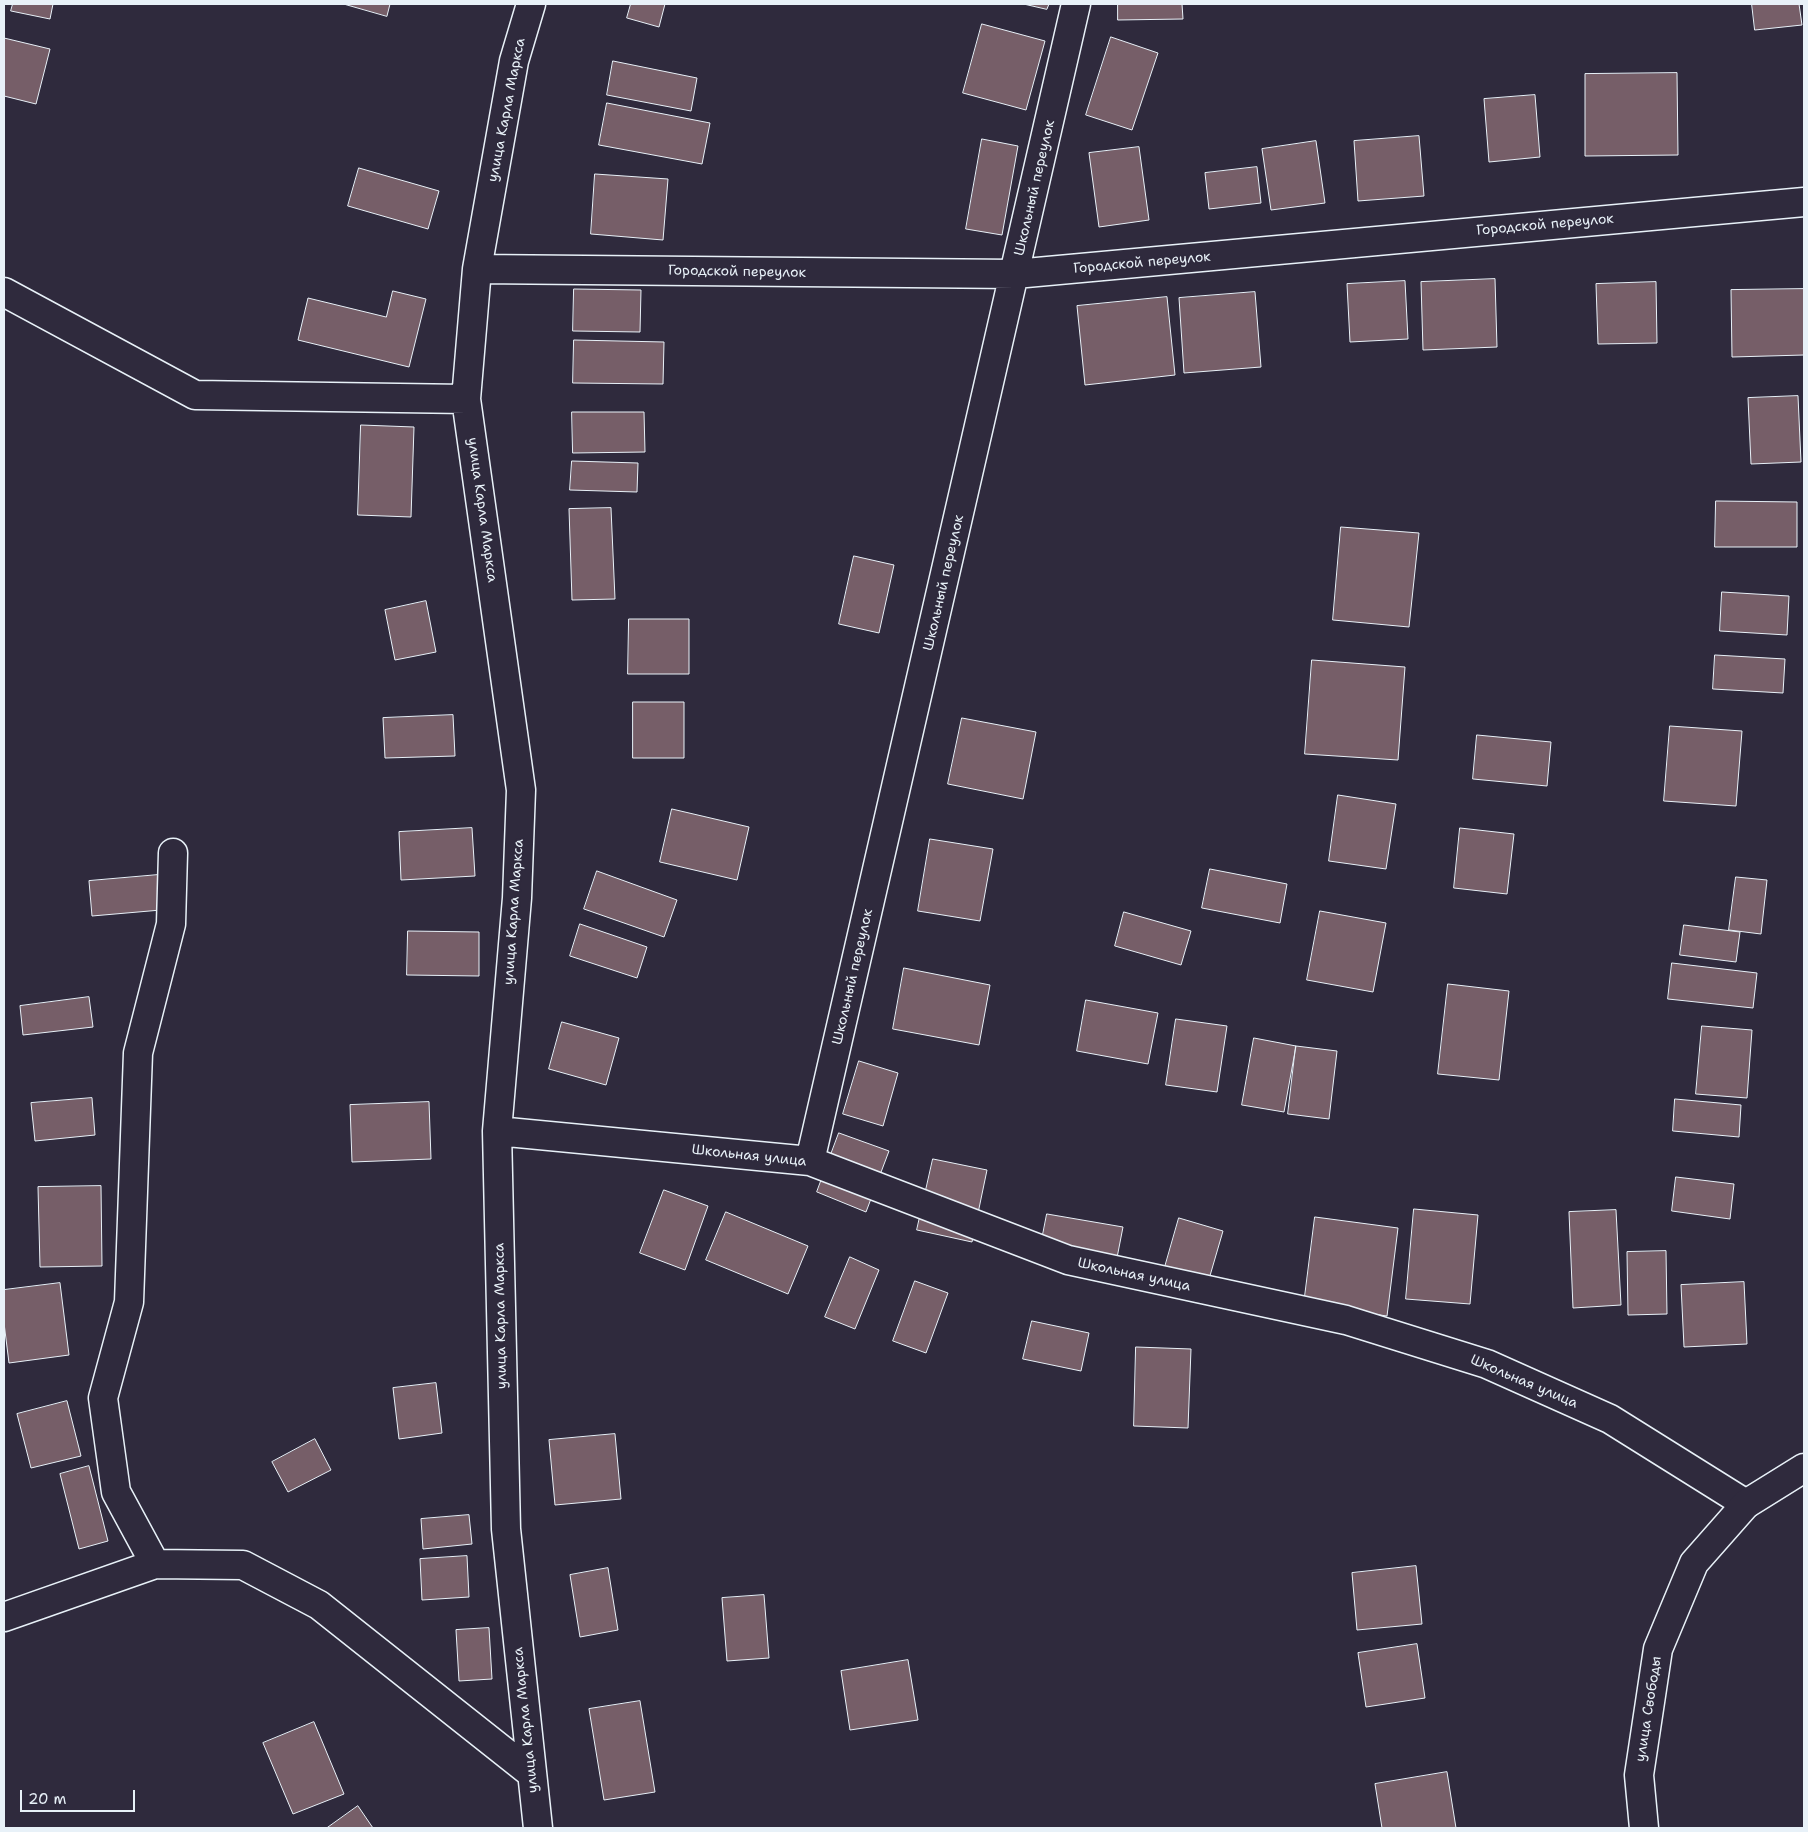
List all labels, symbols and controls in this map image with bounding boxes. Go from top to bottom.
street label: улица Карла Маркса [485,37,529,183]
street label: Школьный переулок [1011,118,1059,258]
street label: Городской переулок [1476,211,1614,239]
street label: Городской переулок [1073,249,1211,277]
street label: Городской переулок [668,262,806,282]
street label: улица Карла Маркса [463,436,501,584]
street label: Школьный переулок [920,513,968,653]
street label: улица Карла Маркса [501,838,527,986]
street label: Школьный переулок [829,907,877,1047]
street label: Школьная улица [691,1142,807,1170]
street label: улица Карла Маркса [491,1243,511,1389]
street label: Школьная улица [1076,1255,1192,1295]
street label: Школьная улица [1468,1352,1580,1412]
street label: улица Карла Маркса [510,1646,542,1794]
street label: улица Свободы [1632,1655,1666,1763]
scale bar [22,1780,138,1812]
text: 20 m [28,1789,67,1809]

